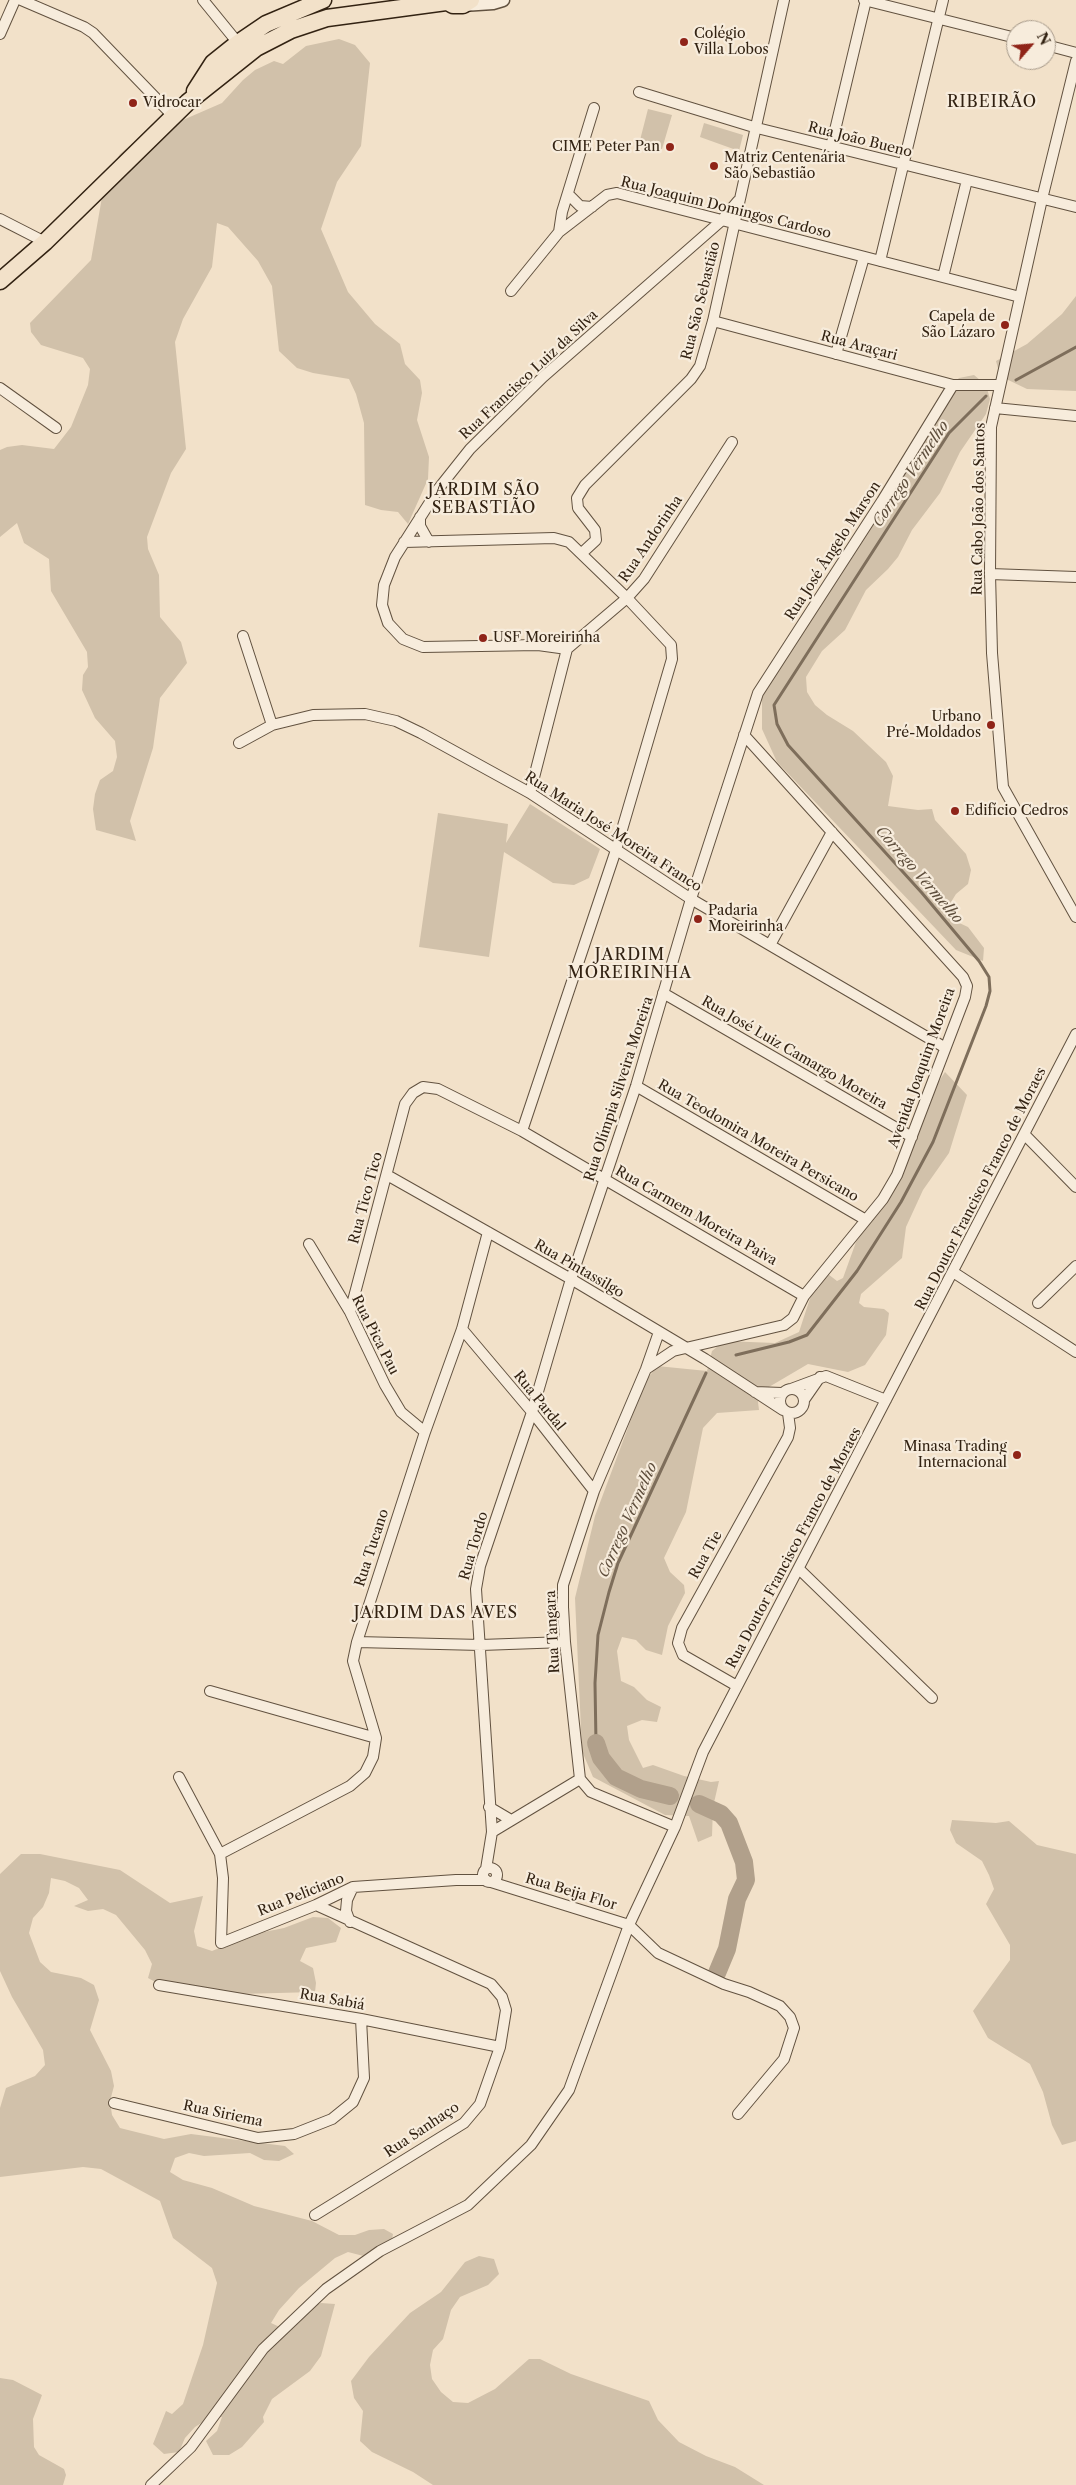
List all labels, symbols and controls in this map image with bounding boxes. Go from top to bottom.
north arrow [1006,20,1056,70]
place label: Colégio Villa Lobos [694,26,769,58]
text: N [1033,29,1054,48]
marker: Colégio Villa Lobos [678,36,690,48]
district label: RIBEIRÃO [946,92,1038,112]
place label: Vidrocar [143,95,201,111]
marker: Vidrocar [127,97,139,109]
street label: Rua João Bueno [806,119,914,161]
place label: CIME Peter Pan [552,139,660,155]
marker: CIME Peter Pan [664,141,676,153]
place label: Matriz Centenária São Sebastião [724,150,845,182]
marker: Matriz Centenária São Sebastião [708,160,720,172]
street label: Rua Joaquim Domingos Cardoso [619,174,833,242]
street label: Rua São Sebastião [678,240,724,362]
street label: Rua Francisco Luiz da Silva [457,307,601,443]
place label: Capela de São Lázaro [922,309,995,342]
marker: Capela de São Lázaro [999,319,1011,331]
street label: Rua Araçari [819,328,899,364]
water label: Corrego Vermelho [869,418,953,530]
street label: Rua Cabo João dos Santos [969,422,989,596]
street label: Rua José Ângelo Marson [782,478,884,624]
district label: JARDIM SÃO SEBASTIÃO [427,480,541,518]
street label: Rua Andorinha [616,492,686,586]
place label: USF Moreirinha [493,630,600,646]
marker: USF Moreirinha [477,632,489,644]
place label: Urbano Pré-Moldados [886,709,981,742]
marker: Urbano Pré-Moldados [985,719,997,731]
street label: Rua Maria José Moreira Franco [521,768,705,896]
place label: Edifício Cedros [965,803,1068,819]
marker: Edifício Cedros [949,805,961,817]
water label: Corrego Vermelho [872,822,966,928]
place label: Padaria Moreirinha [708,903,783,936]
marker: Padaria Moreirinha [692,913,704,925]
district label: JARDIM MOREIRINHA [567,945,693,983]
street label: Avenida Joaquim Moreira [885,986,959,1150]
street label: Rua José Luiz Camargo Moreira [698,993,890,1113]
street label: Rua Olímpia Silveira Moreira [581,994,657,1184]
street label: Rua Doutor Francisco Franco de Moraes [912,1065,1050,1313]
street label: Rua Teodomira Moreira Persicano [655,1076,861,1206]
street label: Rua Tico Tico [346,1150,386,1246]
street label: Rua Carmem Moreira Paiva [612,1163,780,1269]
street label: Rua Pintassilgo [531,1236,627,1302]
street label: Rua Pica Pau [348,1292,402,1378]
street label: Rua Pardal [510,1368,568,1434]
street label: Rua Doutor Francisco Franco de Moraes [723,1425,865,1671]
place label: Minasa Trading Internacional [903,1439,1007,1471]
marker: Minasa Trading Internacional [1011,1449,1023,1461]
water label: Corrego Vermelho [595,1460,661,1580]
street label: Rua Tucano [352,1507,392,1589]
street label: Rua Tordo [456,1510,492,1582]
street label: Rua Tie [686,1528,726,1582]
street label: Rua Tangara [542,1590,564,1674]
district label: JARDIM DAS AVES [352,1603,520,1623]
street label: Rua Peliciano [255,1870,347,1920]
street label: Rua Beija Flor [523,1870,619,1914]
street label: Rua Sabiá [298,1986,366,2014]
street label: Rua Siriema [182,2097,264,2131]
street label: Rua Sanhaço [381,2099,463,2161]

